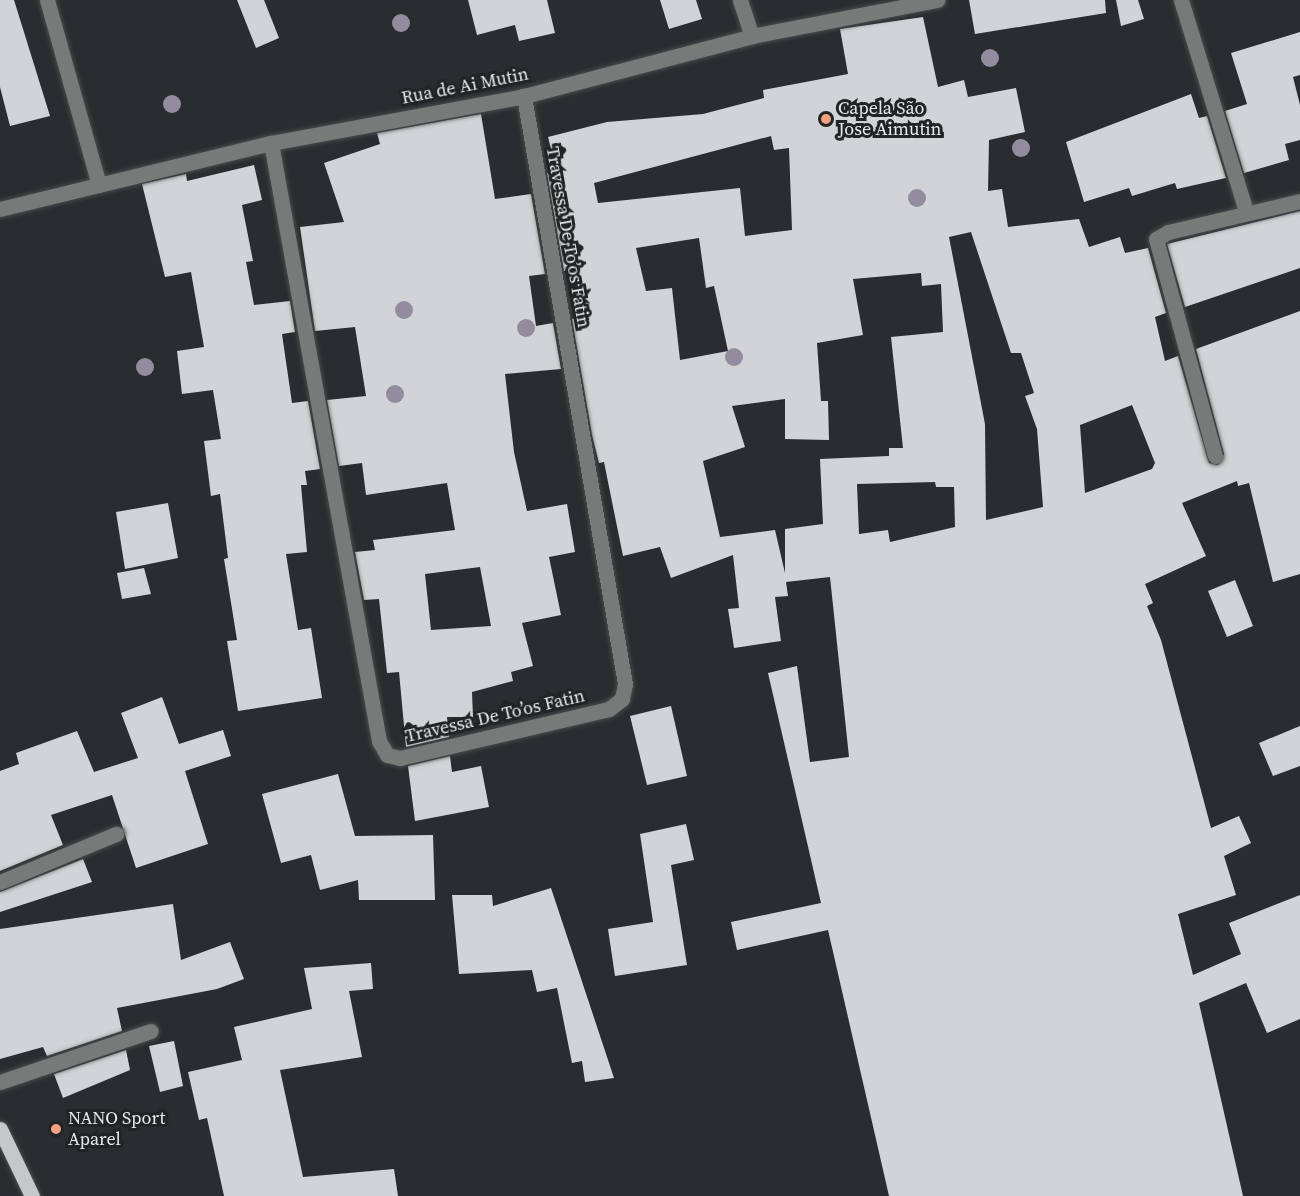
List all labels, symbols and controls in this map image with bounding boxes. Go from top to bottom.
street label: Rua de Ai Mutin [400,63,530,109]
place label: Capela São Jose Aimutin [838,98,941,140]
marker: Capela São Jose Aimutin [819,112,833,126]
street label: Travessa De To’os Fatin [541,145,595,329]
street label: Travessa De To’os Fatin [403,685,587,747]
place label: NANO Sport Aparel [68,1108,165,1150]
marker: NANO Sport Aparel [49,1122,63,1136]

